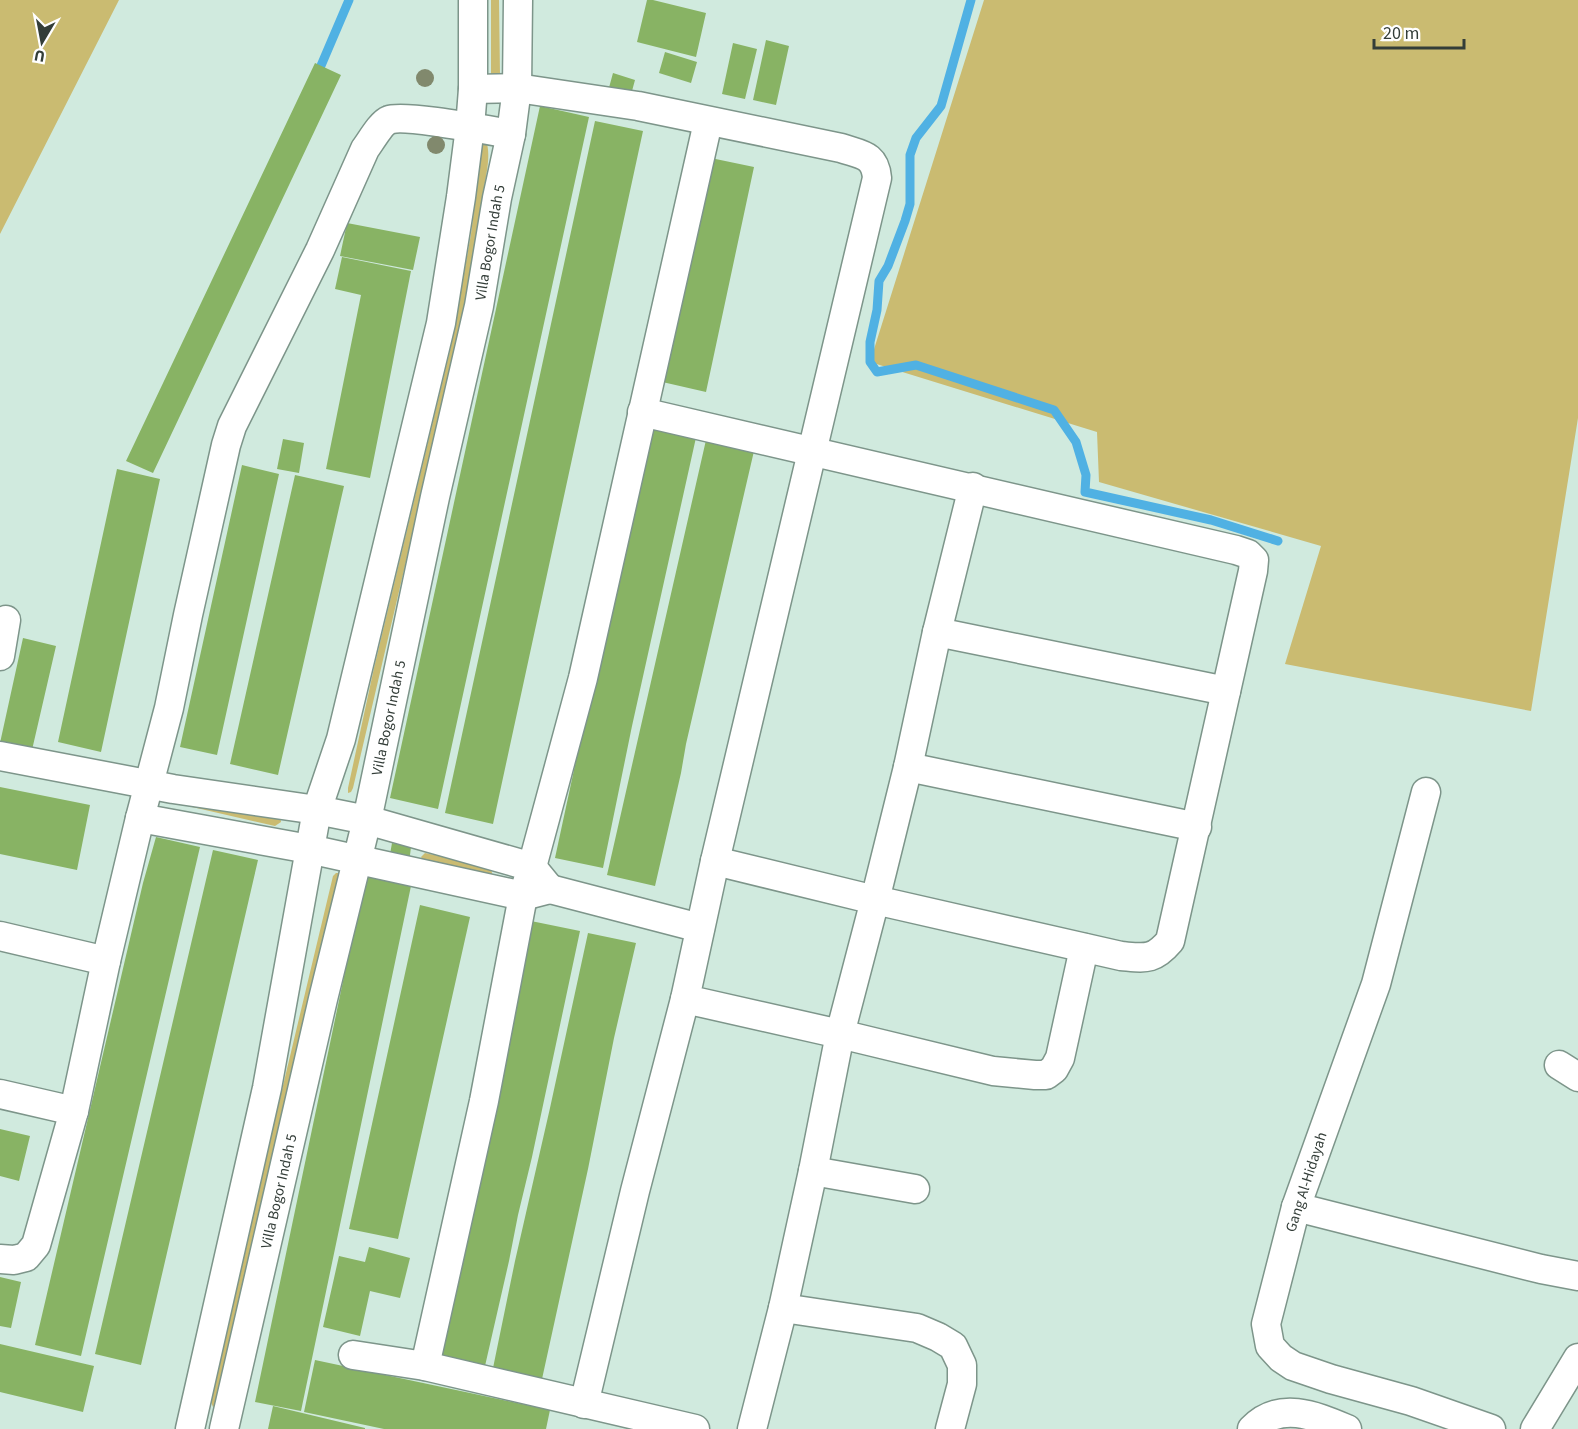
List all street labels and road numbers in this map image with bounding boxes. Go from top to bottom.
street label: Villa Bogor Indah 5 [470,183,511,302]
street label: Villa Bogor Indah 5 [367,658,411,777]
street label: Gang Al-Hidayah [1280,1129,1333,1235]
street label: Villa Bogor Indah 5 [256,1132,303,1251]

